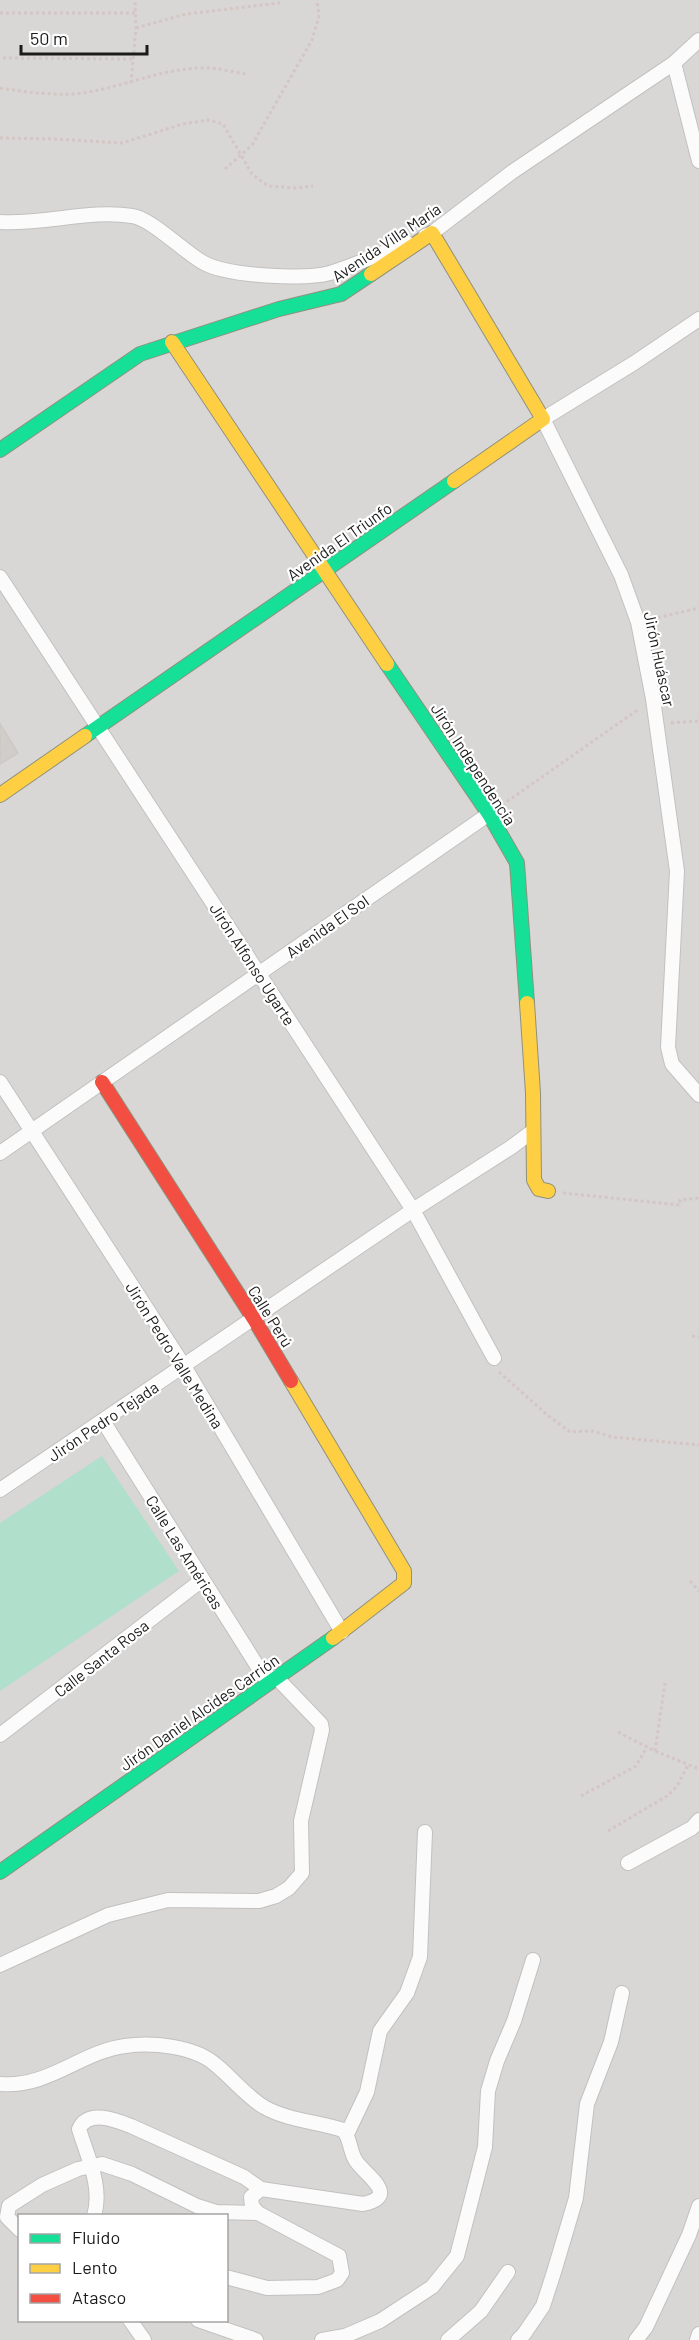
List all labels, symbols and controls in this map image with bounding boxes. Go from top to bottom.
scale bar [21,18,147,56]
text: 50 m [30,27,68,49]
street label: Avenida Villa María [328,199,444,285]
street label: Avenida El Triunfo [283,498,395,584]
street label: Jirón Huáscar [641,610,679,708]
street label: Jirón Independencia [427,699,521,829]
street label: Avenida El Sol [282,891,372,961]
street label: Jirón Alfonso Ugarte [206,899,300,1029]
street label: Jirón Pedro Valle Medina [122,1278,228,1432]
street label: Calle Perú [245,1282,297,1350]
street label: Jirón Pedro Tejada [44,1377,162,1465]
street label: Calle Las Américas [142,1492,228,1612]
street label: Calle Santa Rosa [50,1615,152,1701]
street label: Jirón Daniel Alcides Carrión [116,1650,282,1774]
legend [18,2214,228,2322]
text: Fluido [72,2226,120,2248]
text: Lento [72,2256,118,2278]
text: Atasco [72,2286,126,2308]

